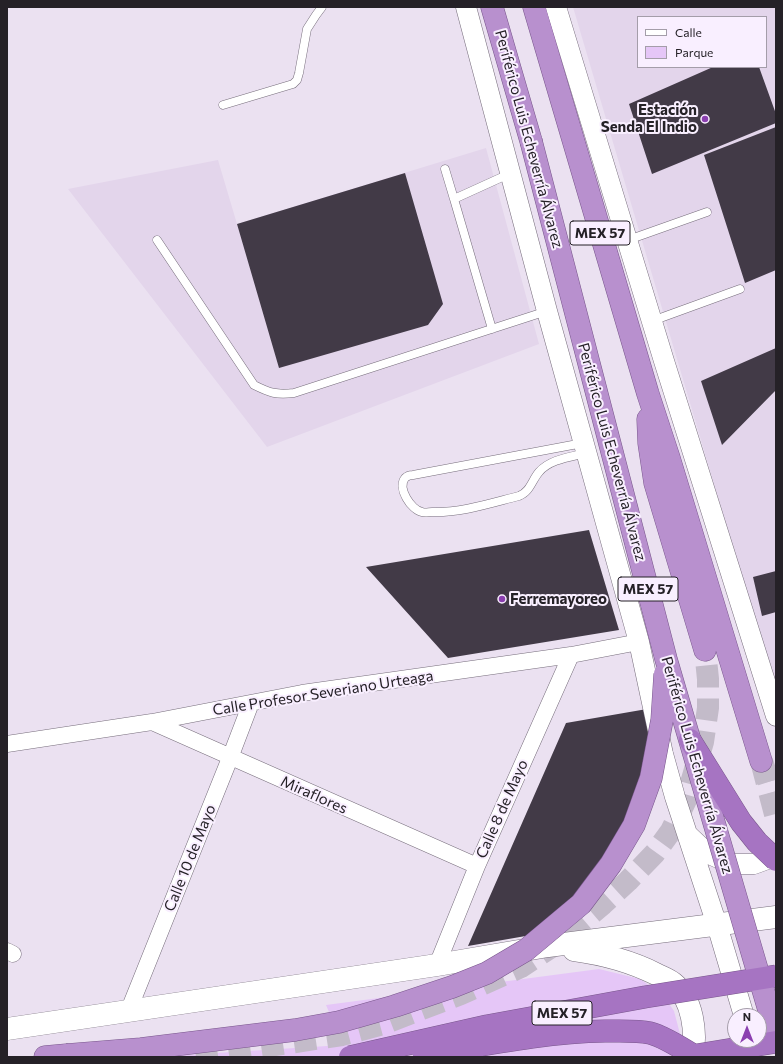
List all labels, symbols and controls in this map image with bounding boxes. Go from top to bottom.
legend [637,16,767,68]
text: Calle [675,25,702,39]
street label: Periférico Luis Echeverría Álvarez [491,28,567,250]
text: Parque [675,45,713,59]
place label: Estación Senda El Indio [601,101,697,136]
marker: Estación Senda El Indio [700,114,710,124]
road number: MEX 57 [570,221,630,245]
street label: Periférico Luis Echeverría Álvarez [574,341,650,563]
road number: MEX 57 [618,577,678,601]
place label: Ferremayoreo [510,590,607,608]
marker: Ferremayoreo [497,594,507,604]
street label: Periférico Luis Echeverría Álvarez [657,654,737,876]
street label: Calle Profesor Severiano Urteaga [211,667,435,719]
street label: Calle 8 de Mayo [472,757,532,861]
street label: Miraflores [278,772,350,818]
street label: Calle 10 de Mayo [160,802,220,914]
road number: MEX 57 [532,1001,592,1025]
north arrow [727,1008,767,1048]
text: N [743,1010,751,1023]

